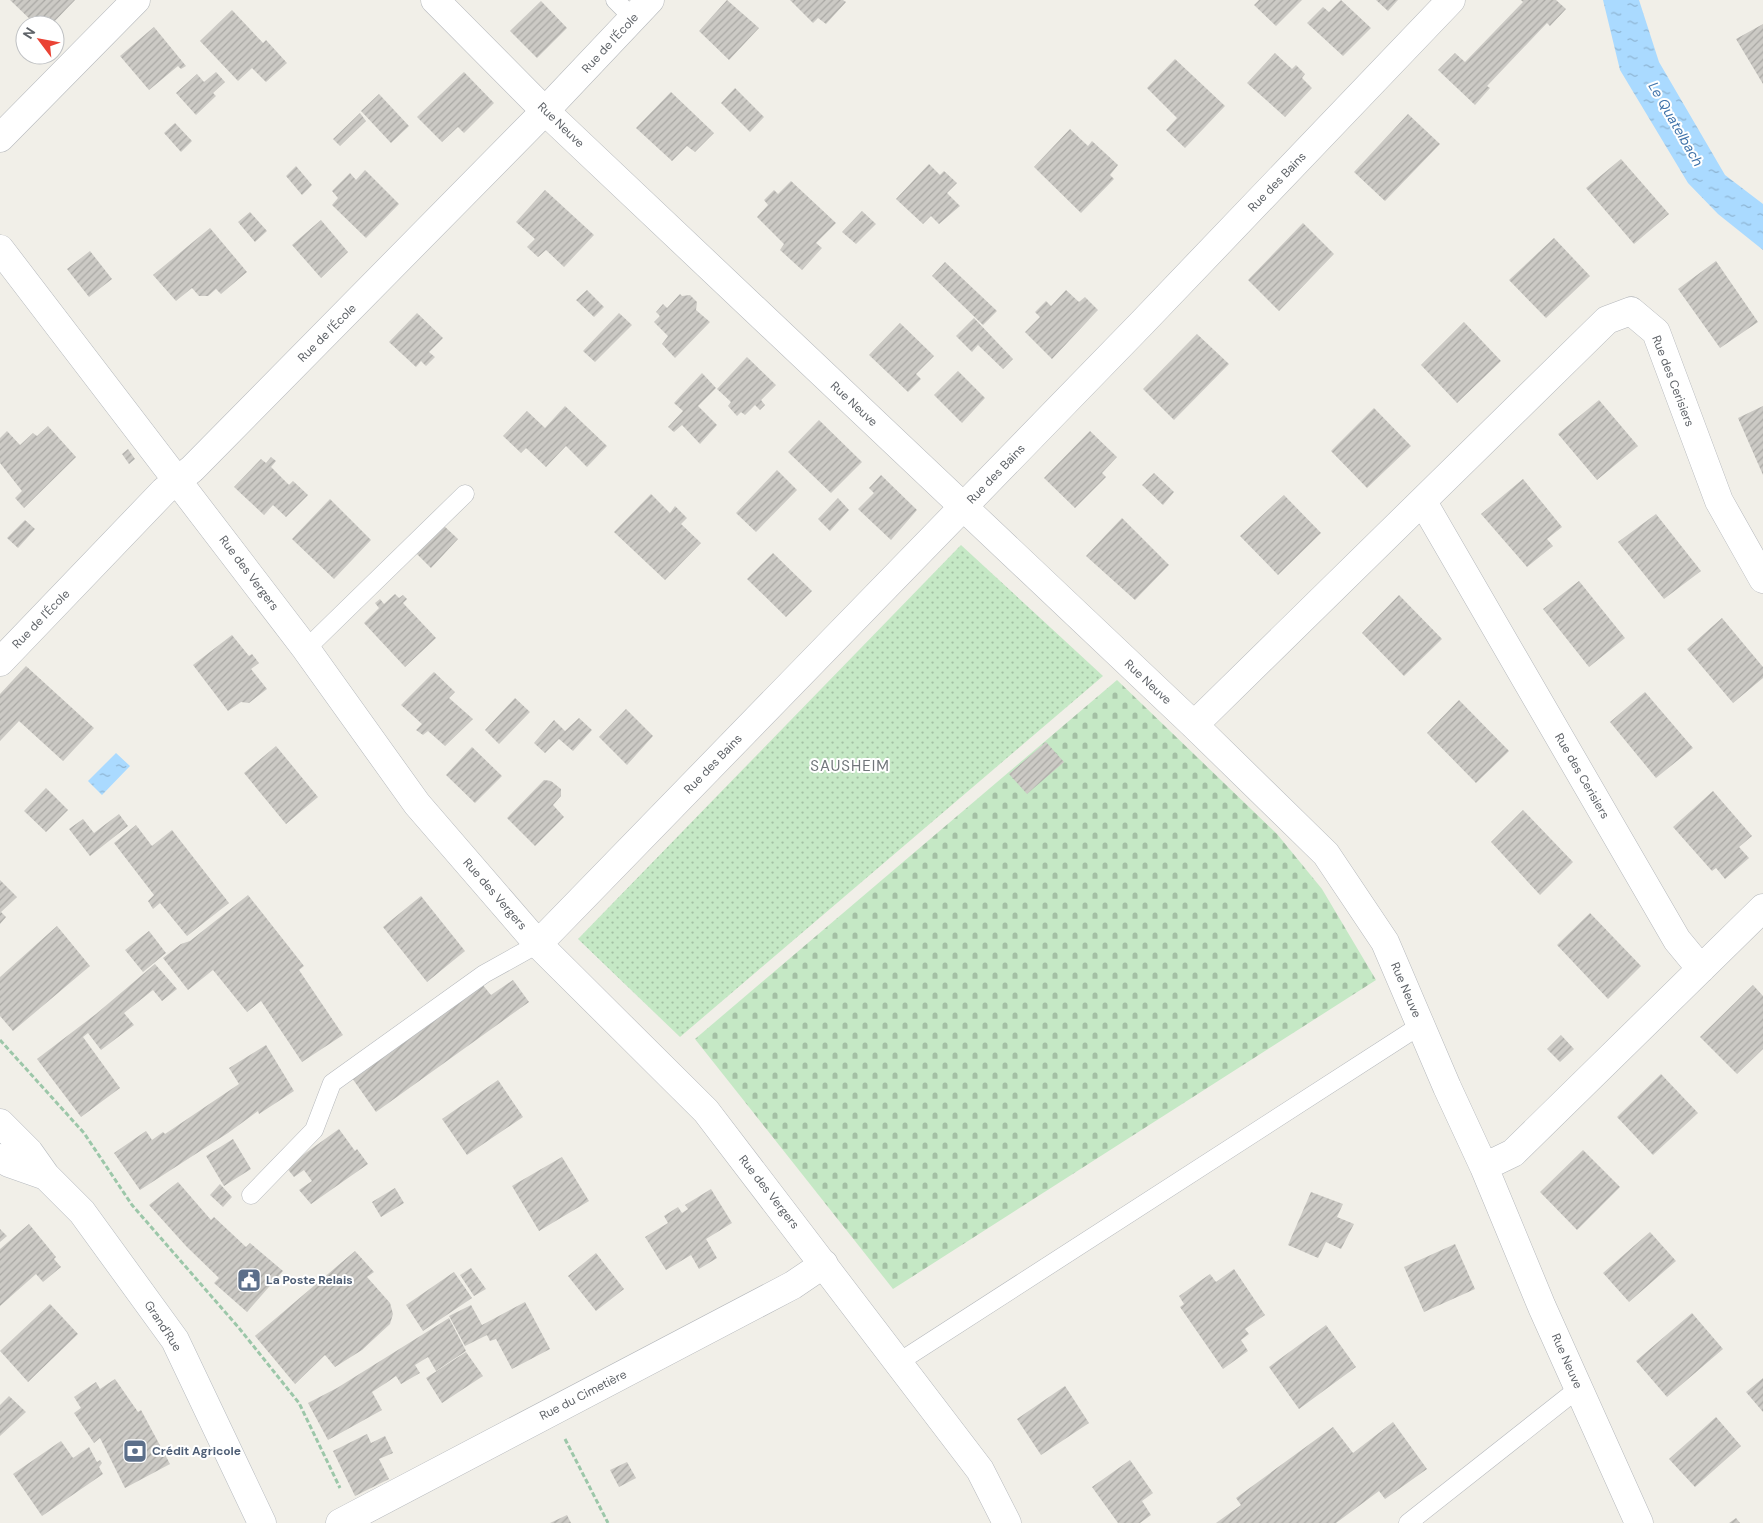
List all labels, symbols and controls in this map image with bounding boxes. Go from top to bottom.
street label: Rue de l'École [578,9,642,76]
north arrow [15,15,65,65]
text: N [19,24,39,42]
water label: Le Quatelbach [1645,79,1707,169]
street label: Rue Neuve [534,99,588,151]
street label: Rue des Bains [1244,149,1310,215]
street label: Rue de l'École [294,300,360,366]
street label: Rue des Cerisiers [1648,333,1698,429]
street label: Rue Neuve [827,378,881,430]
street label: Rue des Bains [963,441,1029,507]
street label: Rue des Vergers [216,532,282,614]
street label: Rue de l'École [9,586,73,652]
street label: Rue Neuve [1121,656,1175,708]
street label: Rue des Cerisiers [1551,730,1613,822]
street label: Rue des Bains [680,731,746,797]
district label: SAUSHEIM [810,756,890,776]
street label: Rue des Vergers [460,855,530,933]
street label: Rue Neuve [1387,960,1425,1020]
street label: Rue des Vergers [735,1152,803,1232]
public building icon: La Poste Relais [236,1267,262,1293]
place label: La Poste Relais [266,1272,353,1288]
street label: Grand'Rue [141,1298,185,1354]
street label: Rue Neuve [1548,1331,1586,1391]
street label: Rue du Cimetière [537,1366,629,1424]
bank icon: Crédit Agricole [122,1438,148,1464]
place label: Crédit Agricole [152,1443,241,1459]

